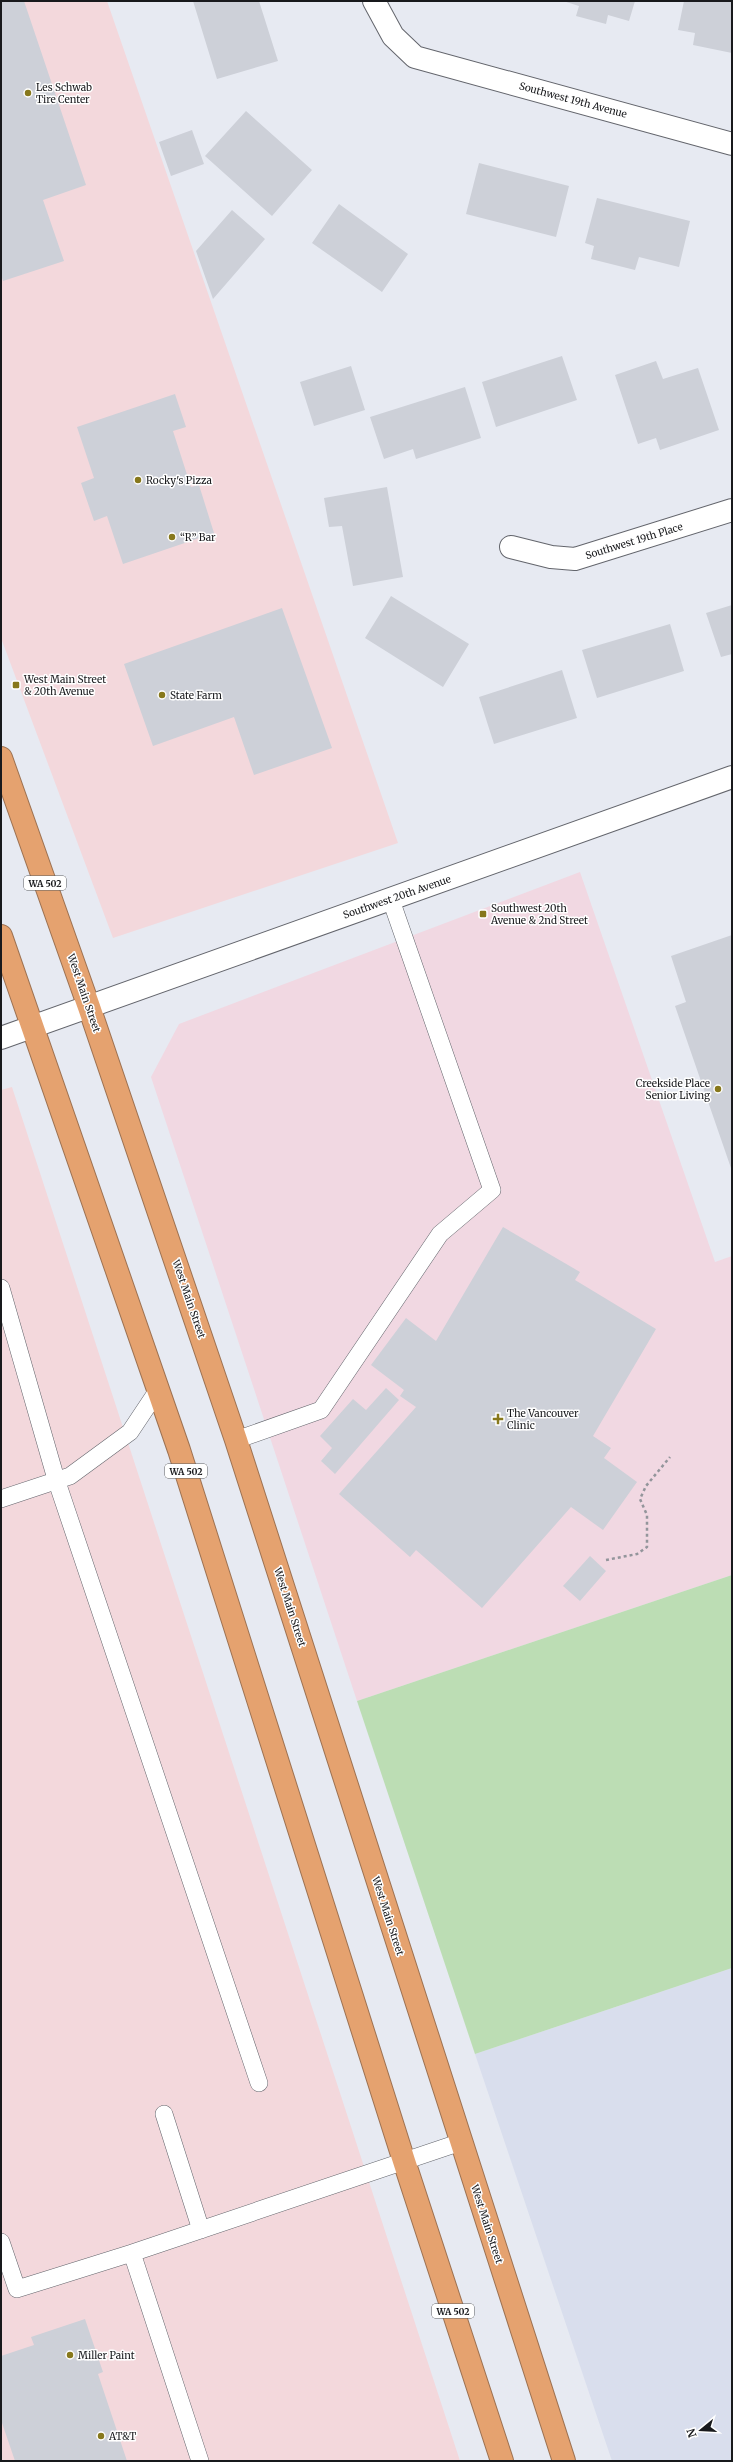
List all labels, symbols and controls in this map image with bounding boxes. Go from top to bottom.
street label: Southwest 19th Avenue [518,79,628,121]
place label: Les Schwab Tire Center [36,81,92,106]
marker: Les Schwab Tire Center [23,88,33,98]
place label: Rocky's Pizza [146,474,213,487]
marker: Rocky's Pizza [133,475,143,485]
street label: Southwest 19th Place [584,520,684,562]
place label: “R” Bar [180,531,216,544]
marker: “R” Bar [167,532,177,542]
place label: West Main Street & 20th Avenue [23,673,106,698]
marker: West Main Street & 20th Avenue [11,680,21,690]
place label: State Farm [170,689,222,702]
marker: State Farm [157,690,167,700]
street label: Southwest 20th Avenue [341,872,453,922]
road number: WA 502 [24,876,66,890]
place label: Southwest 20th Avenue & 2nd Street [490,902,588,927]
marker: Southwest 20th Avenue & 2nd Street [478,909,488,919]
street label: West Main Street [64,951,104,1034]
place label: Creekside Place Senior Living [636,1077,710,1102]
marker: Creekside Place Senior Living [713,1084,723,1094]
street label: West Main Street [169,1257,209,1340]
place label: The Vancouver Clinic [507,1407,579,1432]
marker: The Vancouver Clinic [492,1413,504,1425]
road number: WA 502 [165,1464,207,1478]
street label: West Main Street [271,1565,309,1648]
street label: West Main Street [369,1874,407,1957]
street label: West Main Street [468,2182,506,2265]
road number: WA 502 [432,2304,474,2318]
place label: Miller Paint [78,2349,135,2362]
marker: Miller Paint [65,2350,75,2360]
north arrow [681,2410,721,2450]
text: N [683,2427,699,2439]
place label: AT&T [108,2430,136,2443]
marker: AT&T [96,2431,106,2441]

